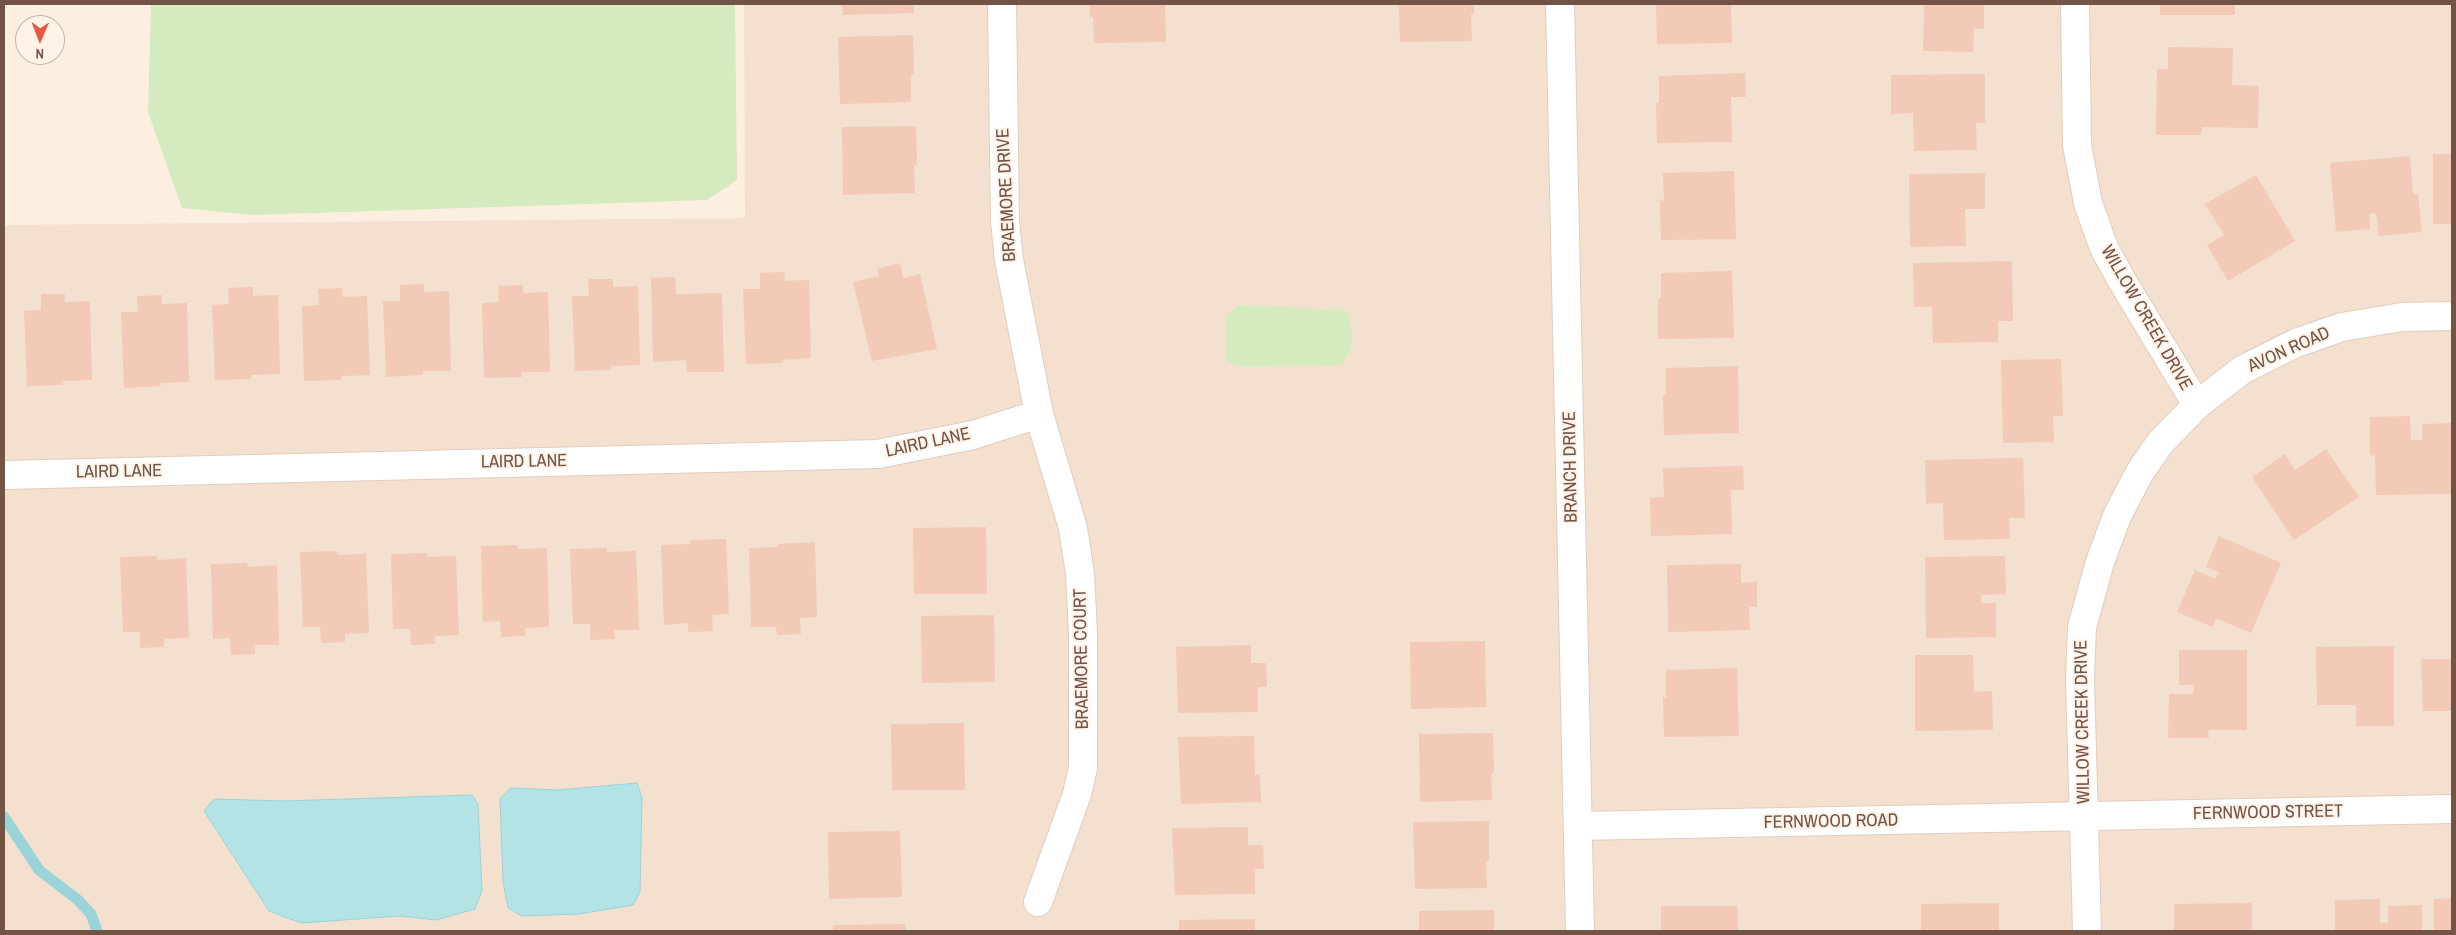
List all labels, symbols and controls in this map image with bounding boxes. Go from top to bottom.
north arrow [15,15,65,65]
text: N [35,45,44,63]
street label: BRAEMORE DRIVE [993,128,1021,262]
street label: WILLOW CREEK DRIVE [2096,242,2196,394]
street label: AVON ROAD [2245,322,2333,378]
street label: BRANCH DRIVE [1559,411,1583,523]
street label: LAIRD LANE [884,423,972,463]
street label: LAIRD LANE [481,450,567,474]
street label: LAIRD LANE [76,460,162,484]
street label: BRAEMORE COURT [1070,588,1094,730]
street label: WILLOW CREEK DRIVE [2071,640,2095,804]
street label: FERNWOOD STREET [2193,801,2343,825]
street label: FERNWOOD ROAD [1764,810,1898,834]

